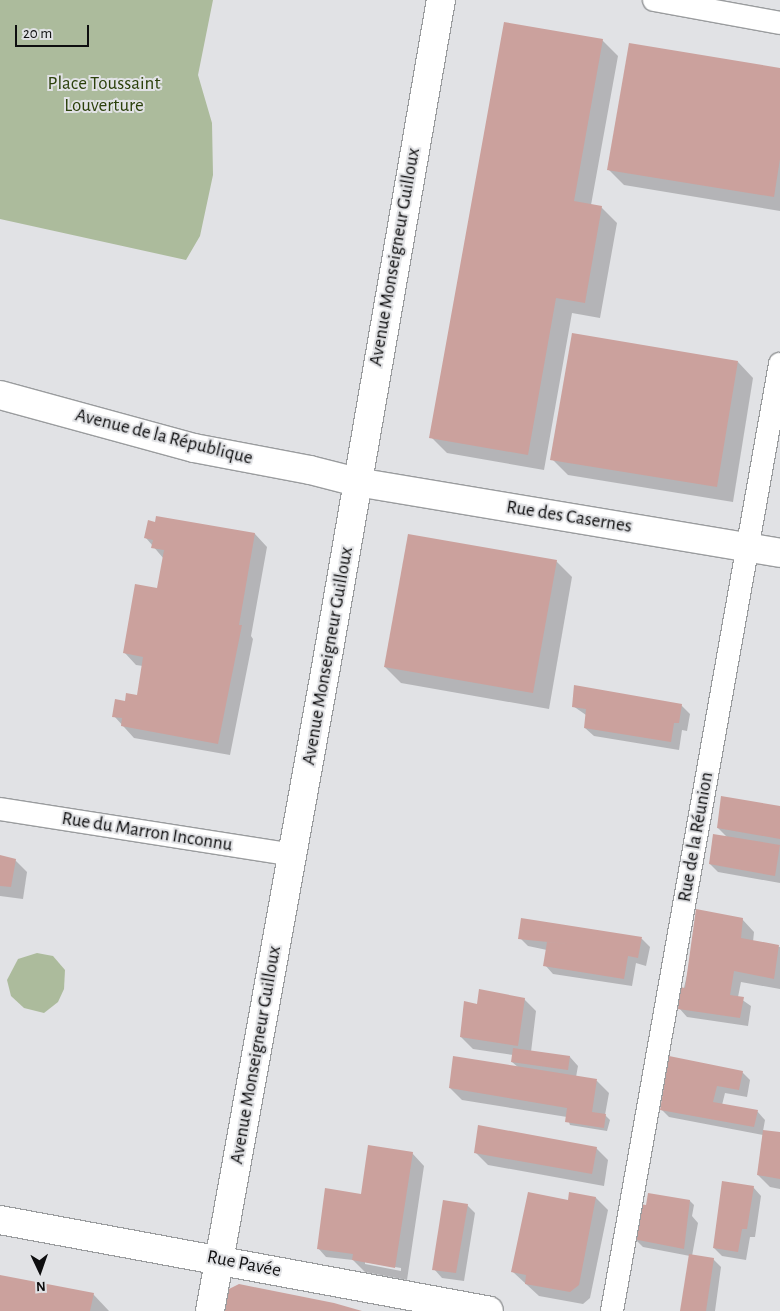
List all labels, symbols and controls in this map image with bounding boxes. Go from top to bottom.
scale bar [18,15,91,47]
text: 20 m [23,26,52,41]
park label: Place Toussaint Louverture [48,73,160,117]
street label: Avenue Monseigneur Guilloux [365,146,425,368]
street label: Avenue de la République [73,404,255,470]
street label: Rue des Casernes [505,496,633,538]
street label: Avenue Monseigneur Guilloux [298,545,358,767]
street label: Rue de la Réunion [673,770,719,904]
street label: Rue du Marron Inconnu [60,807,234,857]
street label: Avenue Monseigneur Guilloux [226,944,286,1166]
north arrow [15,1246,65,1296]
street label: Rue Pavée [205,1246,283,1282]
text: N [36,1279,46,1293]

